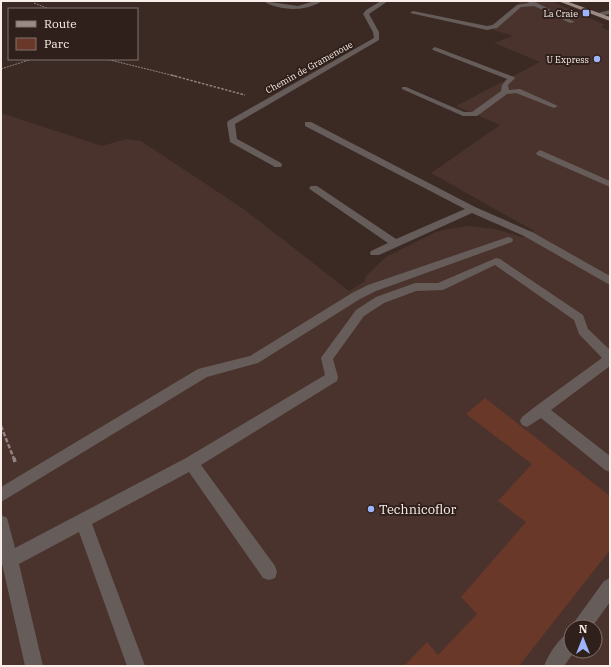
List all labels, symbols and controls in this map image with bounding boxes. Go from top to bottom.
legend [8,8,138,60]
place label: La Craie [543,8,578,19]
marker: La Craie [581,8,591,18]
text: Route [44,16,77,31]
text: Parc [44,36,69,51]
street label: Chemin de Gramenoue [264,38,355,96]
place label: U Express [546,54,589,65]
marker: U Express [592,54,602,64]
place label: Technicoflor [379,501,456,518]
marker: Technicoflor [366,504,376,514]
north arrow [563,619,603,659]
text: N [579,622,588,636]

